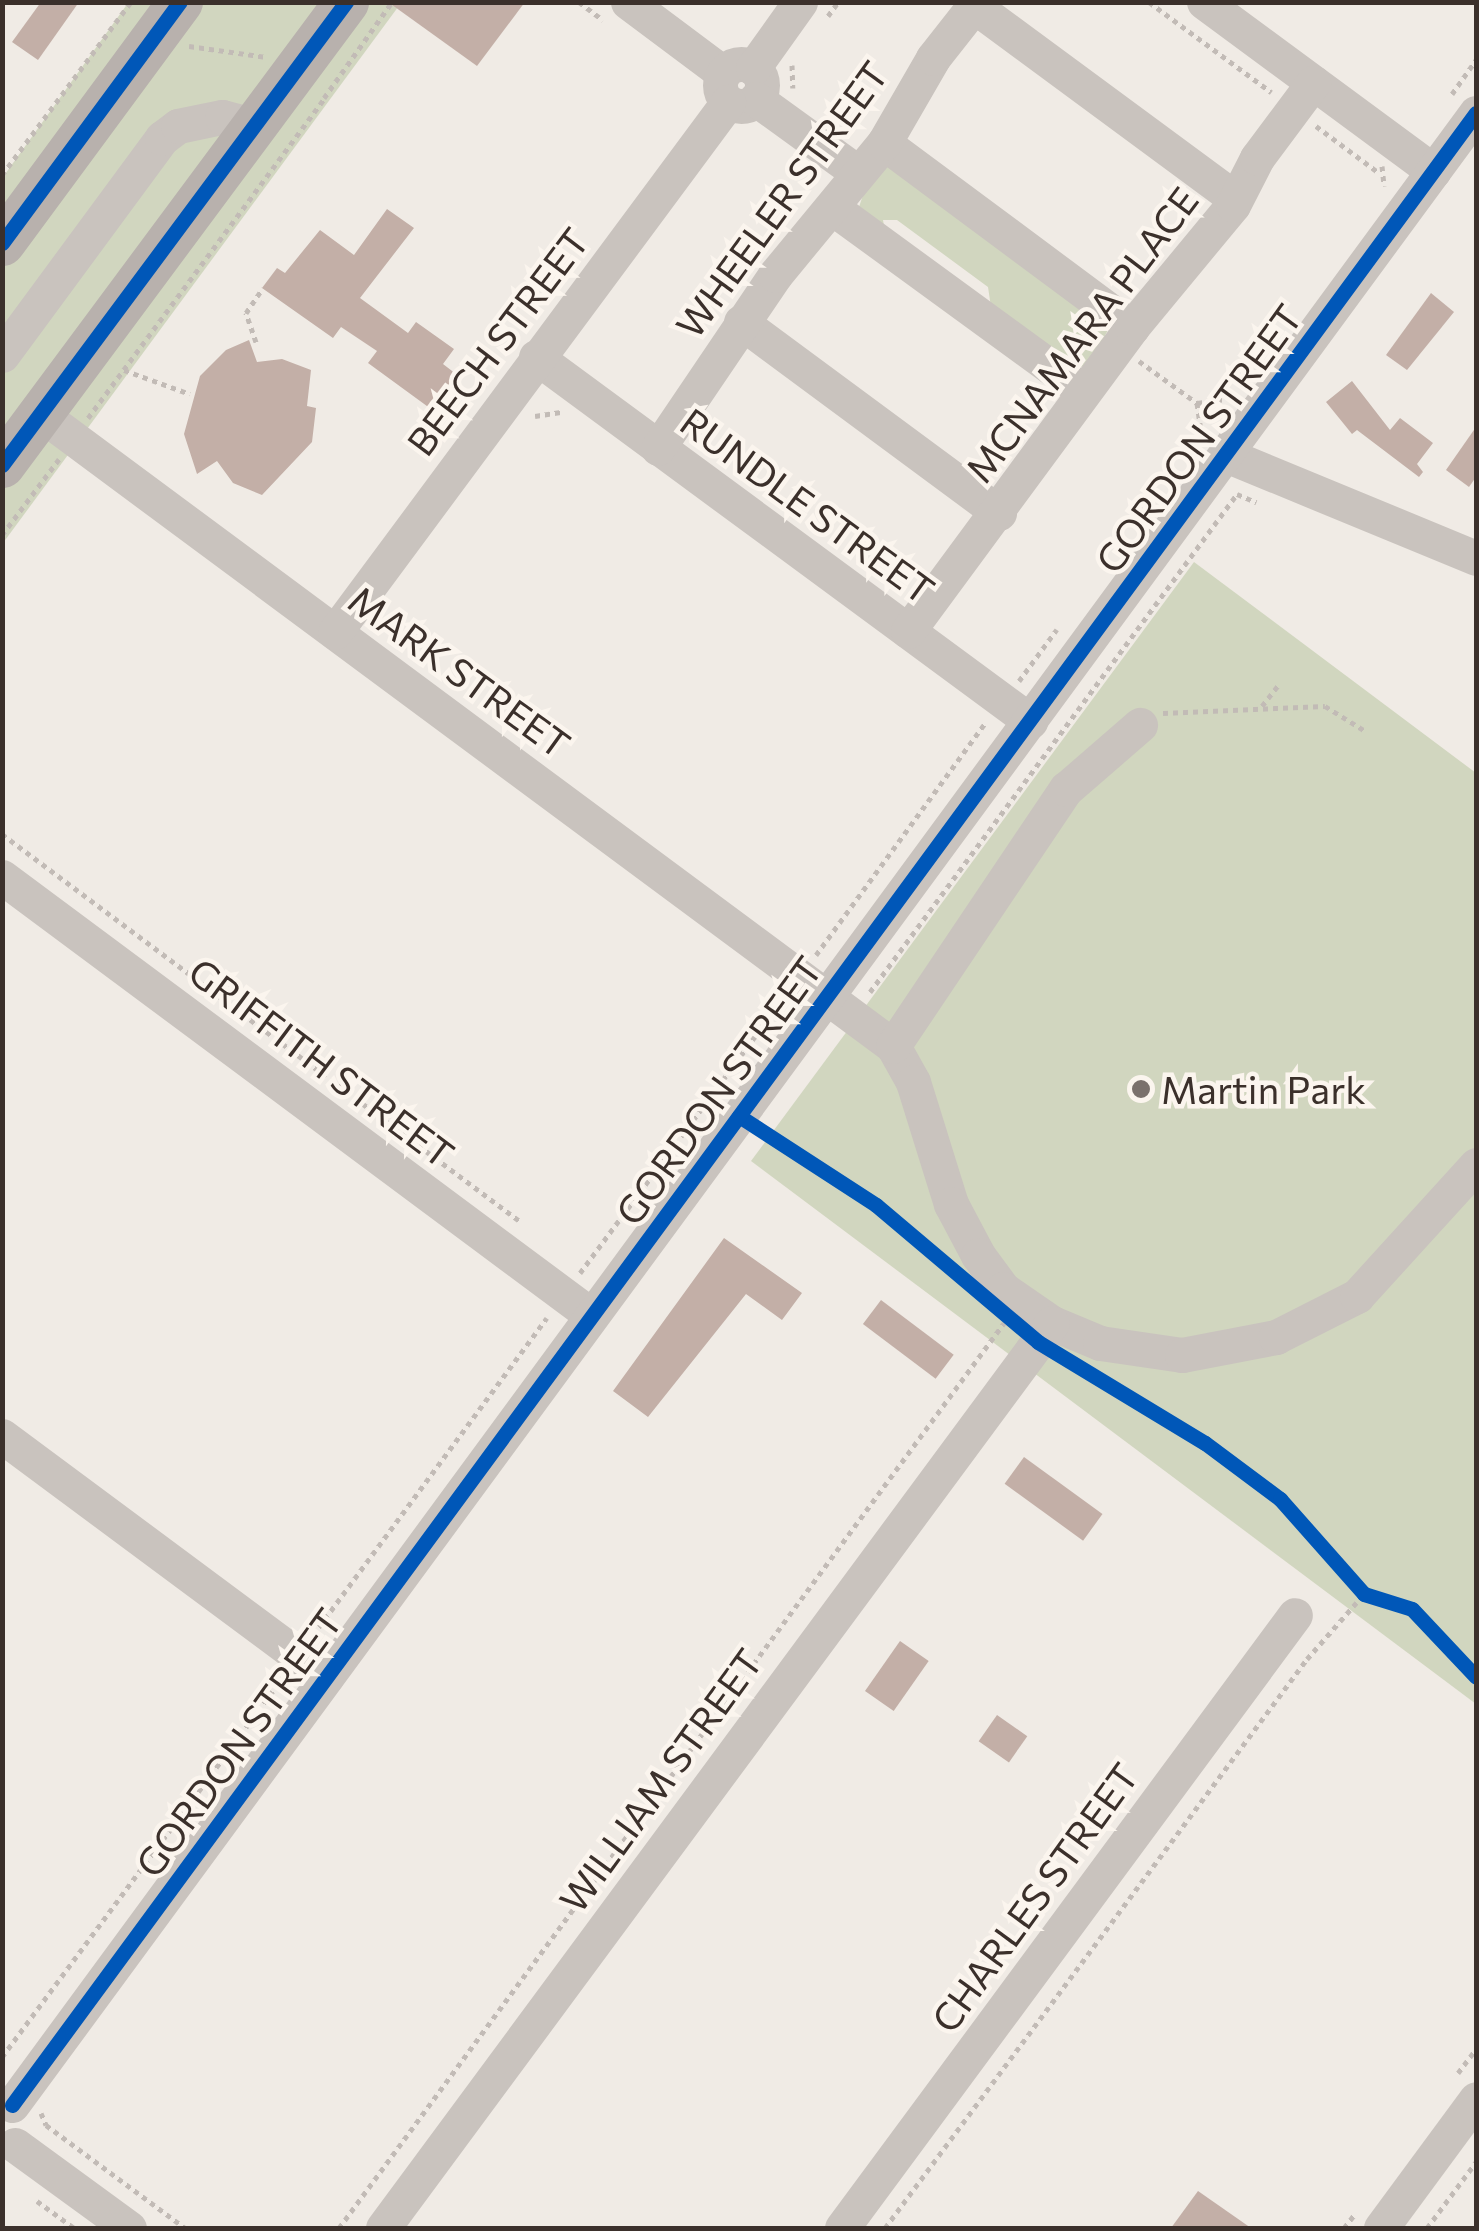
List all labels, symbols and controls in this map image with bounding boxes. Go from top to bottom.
street label: WHEELER STREET [665,52,897,346]
street label: MCNAMARA PLACE [955,178,1207,490]
street label: BEECH STREET [397,218,597,464]
street label: GORDON STREET [1085,295,1311,581]
street label: RUNDLE STREET [673,398,943,612]
street label: MARK STREET [341,576,579,766]
street label: GORDON STREET [605,947,831,1233]
street label: GRIFFITH STREET [181,948,463,1176]
place label: Martin Park [1161,1066,1366,1112]
marker: Martin Park [1130,1078,1152,1100]
street label: GORDON STREET [125,1599,351,1885]
street label: WILLIAM STREET [549,1639,771,1921]
street label: CHARLES STREET [921,1754,1147,2040]

